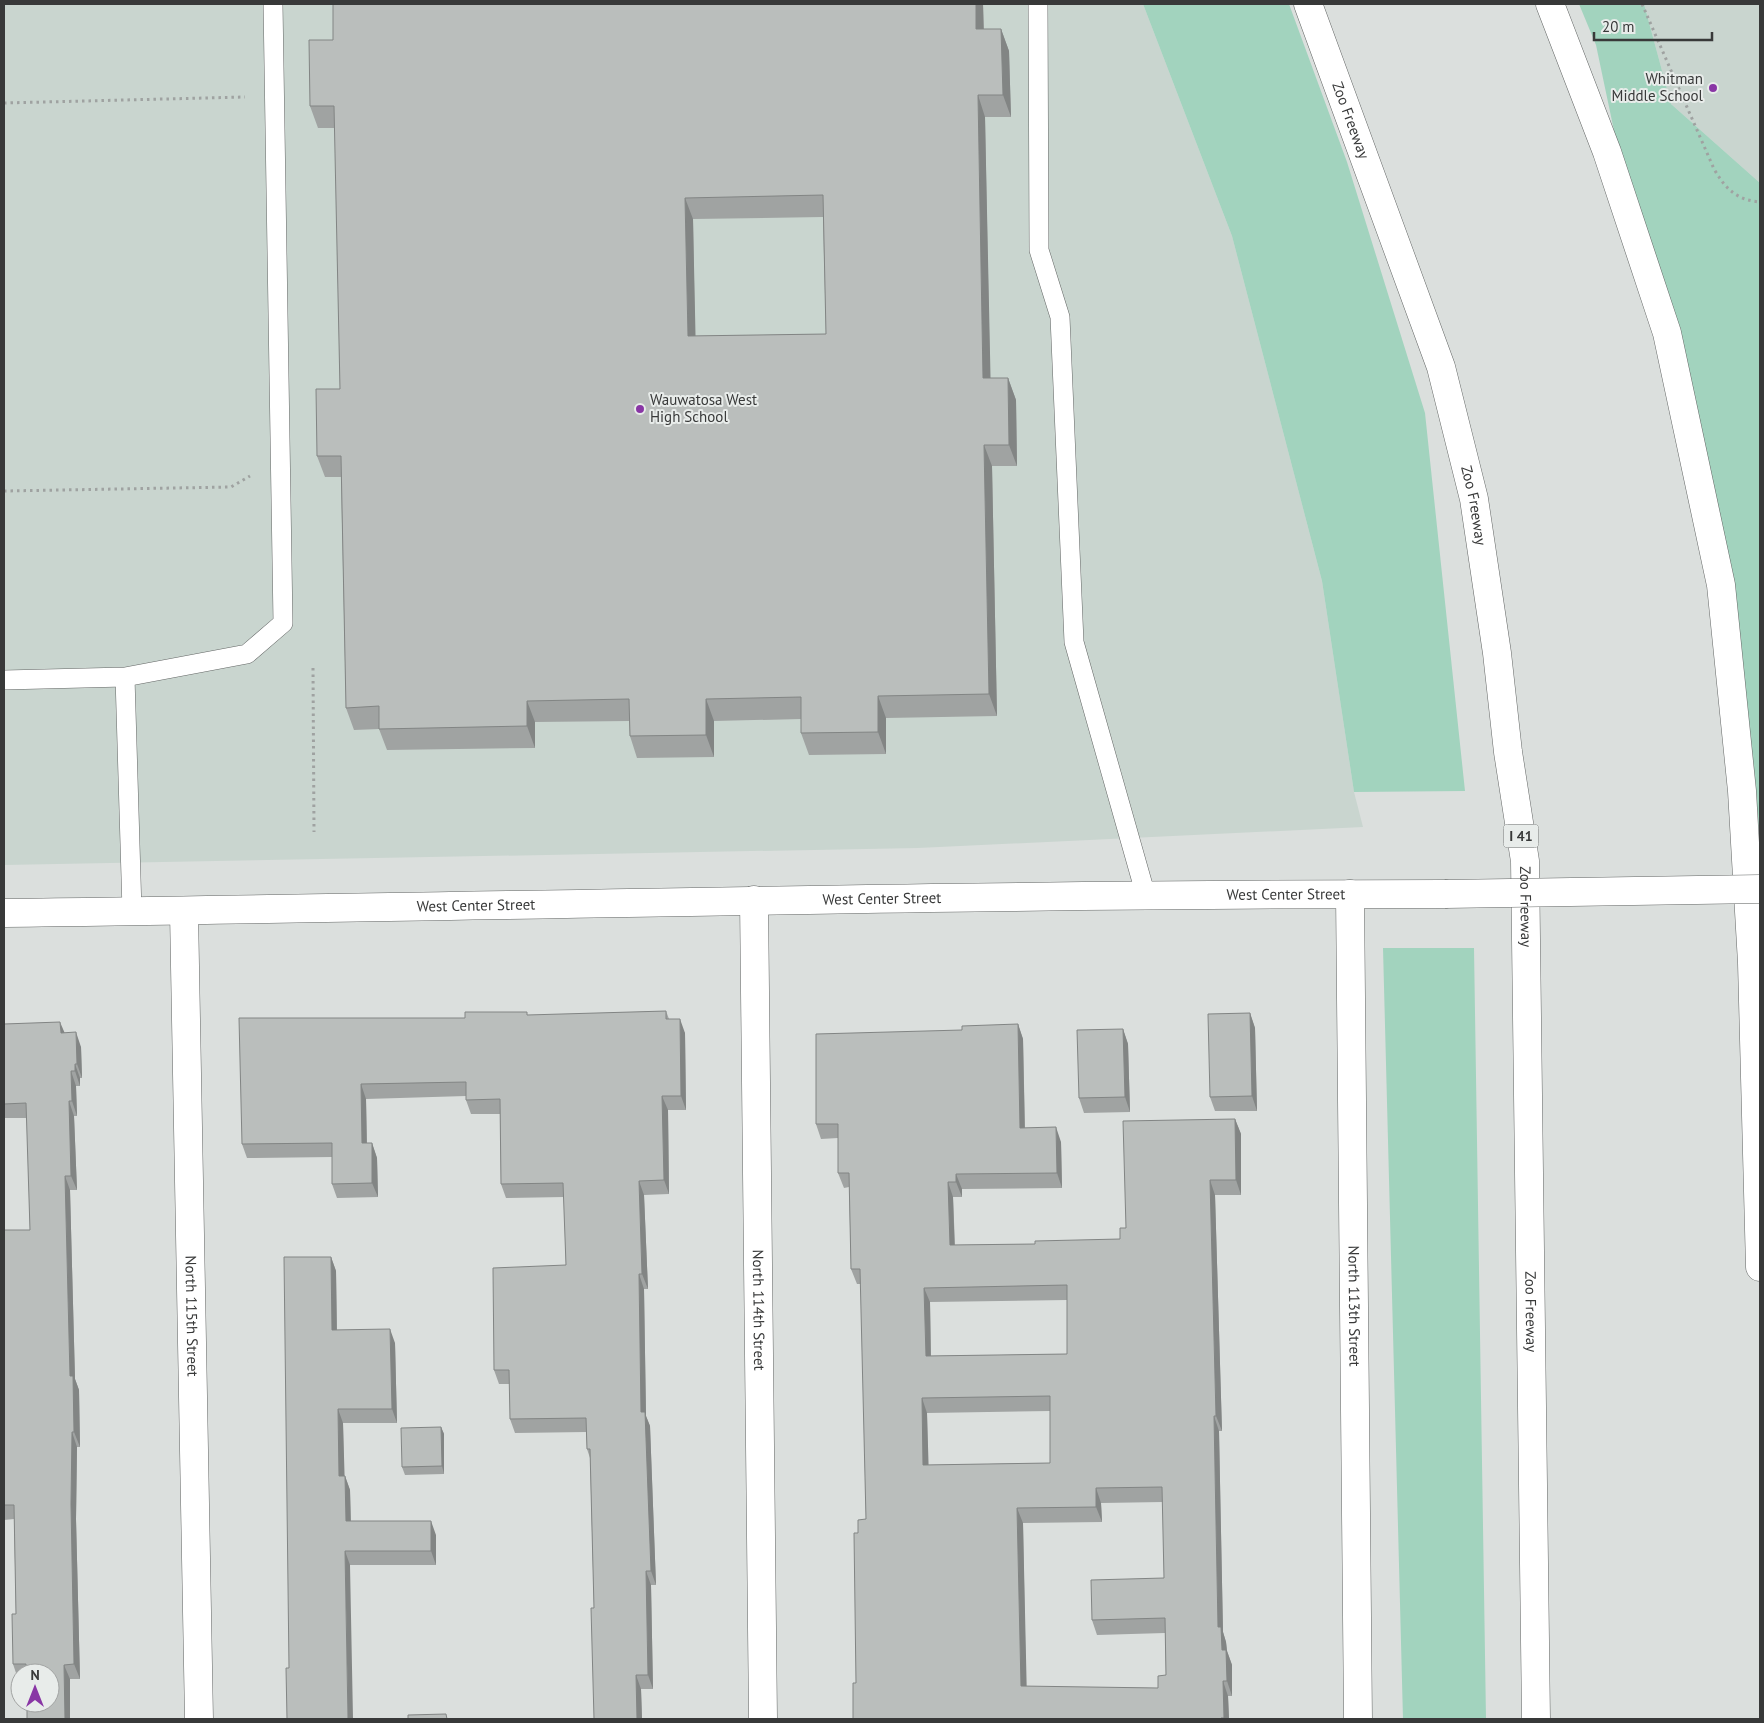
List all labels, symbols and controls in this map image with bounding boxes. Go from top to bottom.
scale bar [1594,10,1712,42]
text: 20 m [1602,17,1635,36]
place label: Whitman Middle School [1612,69,1704,105]
street label: Zoo Freeway [1328,79,1374,161]
marker: Whitman Middle School [1707,82,1719,94]
place label: Wauwatosa West High School [650,390,757,426]
marker: Wauwatosa West High School [634,403,646,415]
street label: Zoo Freeway [1457,464,1491,547]
road number: I 41 [1504,824,1538,848]
street label: Zoo Freeway [1516,866,1536,947]
street label: West Center Street [1226,884,1345,904]
street label: West Center Street [822,888,941,909]
street label: West Center Street [416,895,535,916]
street label: North 113th Street [1344,1245,1365,1367]
street label: North 114th Street [749,1249,769,1371]
street label: North 115th Street [181,1255,203,1377]
street label: Zoo Freeway [1521,1271,1541,1352]
north arrow [10,1663,60,1713]
text: N [30,1666,40,1684]

